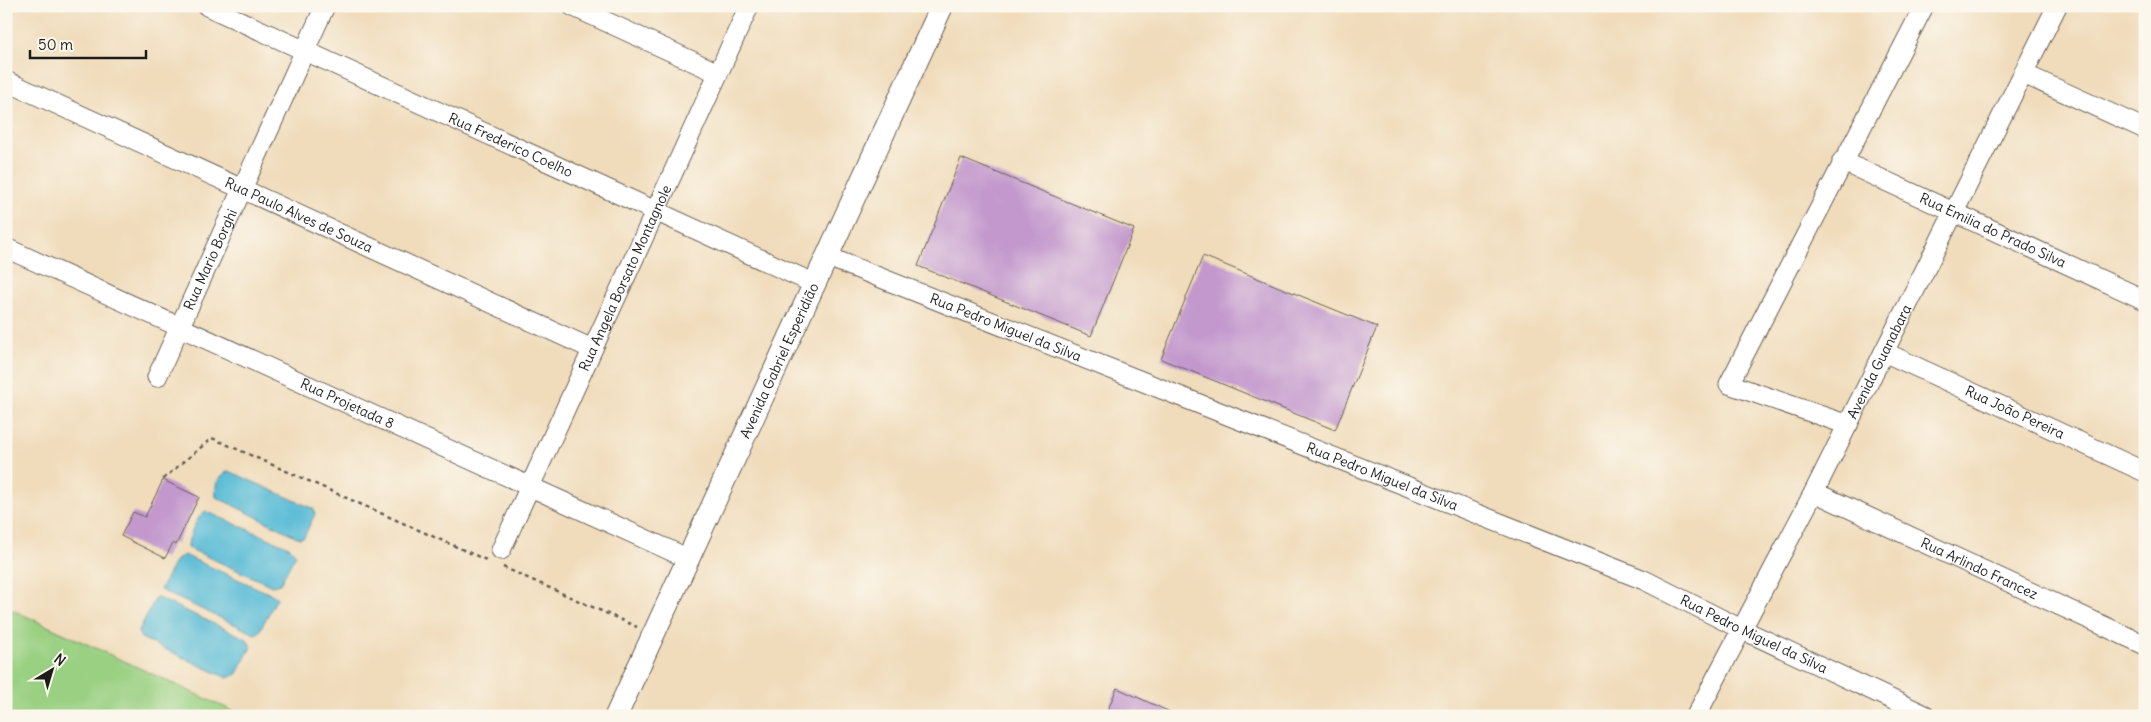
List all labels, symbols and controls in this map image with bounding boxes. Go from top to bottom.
scale bar [30,28,146,60]
text: 50 m [38,35,73,54]
street label: Rua Frederico Coelho [446,109,576,181]
street label: Rua Paulo Alves de Souza [222,173,376,257]
street label: Rua Angela Borsato Montagnole [575,182,675,374]
street label: Rua Emilia do Prado Silva [1917,189,2069,272]
street label: Rua Mario Borghi [179,206,241,313]
street label: Avenida Gabriel Esperidião [736,280,823,441]
street label: Rua Pedro Miguel da Silva [927,289,1084,365]
street label: Avenida Guanabara [1843,301,1915,422]
street label: Rua Projetada 8 [298,374,397,433]
street label: Rua João Pereira [1962,382,2067,443]
street label: Rua Pedro Miguel da Silva [1304,438,1461,514]
street label: Rua Arlindo Francez [1918,534,2041,603]
street label: Rua Pedro Miguel da Silva [1677,591,1830,677]
north arrow [28,644,78,694]
text: N [51,650,69,670]

